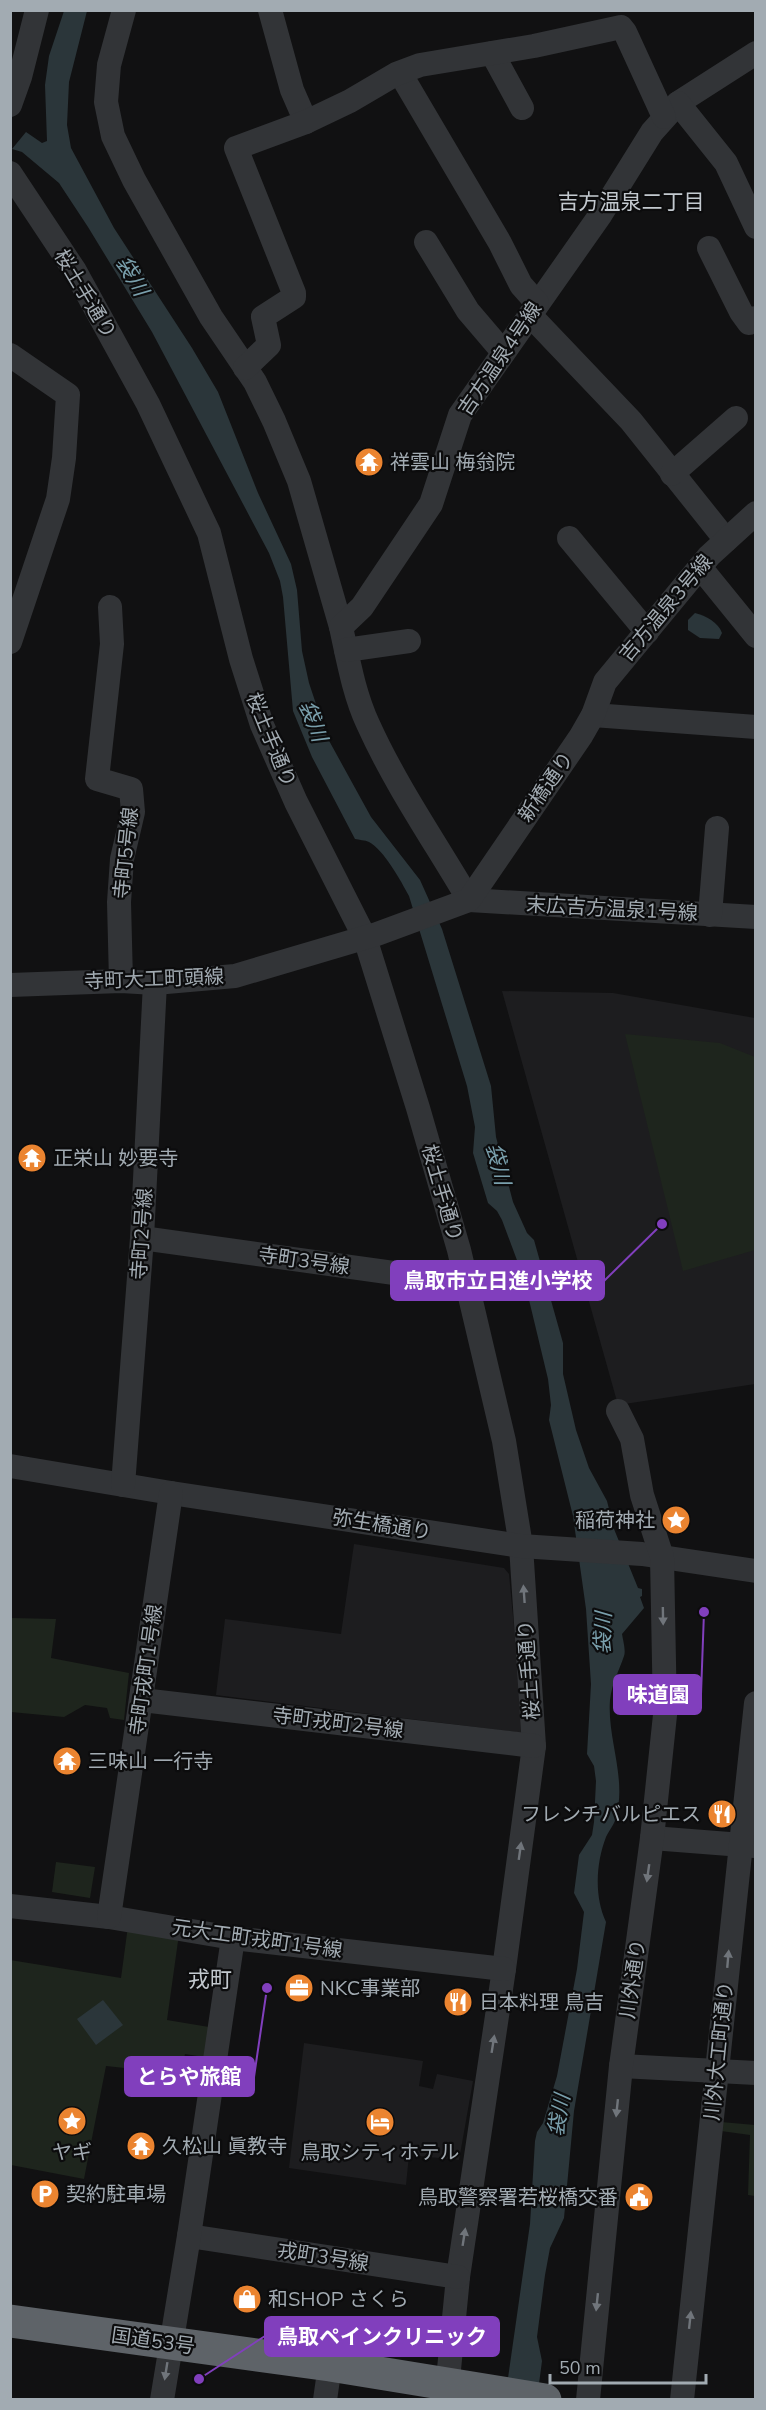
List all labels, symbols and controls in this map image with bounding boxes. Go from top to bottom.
district label: 吉方温泉二丁目 [558,188,705,216]
street label: 桜土手通り [48,244,122,344]
water label: 袋川 [109,251,156,303]
street label: 吉方温泉4号線 [452,297,548,421]
temple icon: 祥雲山 梅翁院 [353,446,385,478]
place label: 祥雲山 梅翁院 [390,449,515,476]
street label: 吉方温泉3号線 [613,549,719,667]
street label: 桜土手通り [240,689,302,791]
water label: 袋川 [292,696,334,747]
street label: 新橋通り [512,746,580,828]
street label: 寺町5号線 [108,806,144,900]
street label: 末広吉方温泉1号線 [525,891,699,927]
street label: 寺町大工町頭線 [84,963,224,995]
water label: 袋川 [479,1140,517,1190]
street label: 桜土手通り [415,1141,469,1245]
temple icon: 正栄山 妙要寺 [16,1142,48,1174]
place label: 正栄山 妙要寺 [53,1145,178,1172]
street label: 寺町2号線 [125,1187,159,1281]
street label: 寺町3号線 [257,1241,351,1281]
callout: 鳥取市立日進小学校 [391,1261,604,1300]
text: 鳥取市立日進小学校 [404,1267,593,1295]
street label: 弥生橋通り [331,1504,433,1546]
place icon: 稲荷神社 [660,1504,692,1536]
place label: 稲荷神社 [575,1507,655,1534]
one-way arrow [520,1585,529,1604]
street label: 寺町戎町1号線 [123,1603,169,1737]
one-way arrow [658,1606,667,1625]
water label: 袋川 [588,1610,618,1654]
street label: 桜土手通り [512,1619,546,1721]
callout: 味道園 [614,1675,701,1714]
text: 味道園 [627,1681,690,1709]
street label: 寺町戎町2号線 [271,1702,405,1744]
temple icon: 三味山 一行寺 [51,1745,83,1777]
place label: 三味山 一行寺 [88,1748,213,1775]
restaurant icon: フレンチバルピエス [706,1798,738,1830]
place label: フレンチバルピエス [521,1801,701,1828]
one-way arrow [515,1841,525,1860]
one-way arrow [643,1863,652,1882]
street label: 元大工町戎町1号線 [170,1914,344,1964]
street label: 川外通り [614,1938,652,2020]
one-way arrow [723,1950,733,1969]
district label: 戎町 [188,1965,232,1995]
office icon: NKC事業部 [283,1972,315,2004]
place label: NKC事業部 [320,1975,420,2002]
street label: 川外大工町通り [698,1980,740,2122]
restaurant icon: 日本料理 鳥吉 [442,1986,474,2018]
place label: 日本料理 鳥吉 [479,1989,604,2016]
one-way arrow [488,2035,497,2054]
callout: とらや旅館 [125,2057,254,2096]
text: とらや旅館 [137,2063,242,2091]
water label: 袋川 [542,2090,577,2138]
one-way arrow [612,2098,622,2117]
place icon: ヤギ [56,2105,88,2137]
hotel icon: 鳥取シティホテル [364,2106,396,2138]
temple icon: 久松山 眞教寺 [125,2130,157,2162]
place label: 久松山 眞教寺 [162,2133,287,2160]
place label: ヤギ [52,2139,92,2166]
place label: 鳥取シティホテル [301,2139,459,2166]
parking icon: 契約駐車場 [29,2178,61,2210]
place label: 契約駐車場 [66,2181,166,2208]
public building icon: 鳥取警察署若桜橋交番 [623,2181,655,2213]
place label: 鳥取警察署若桜橋交番 [418,2184,618,2211]
one-way arrow [459,2227,468,2246]
street label: 戎町3号線 [275,2236,371,2278]
shop icon: 和SHOP さくら [231,2283,263,2315]
place label: 和SHOP さくら [268,2286,409,2313]
one-way arrow [592,2292,602,2311]
one-way arrow [685,2311,695,2330]
callout: 鳥取ペインクリニック [265,2317,499,2356]
street label: 国道53号 [110,2322,196,2360]
text: 鳥取ペインクリニック [277,2323,487,2351]
scale bar [550,2347,706,2385]
text: 50 m [559,2356,601,2380]
one-way arrow [162,2362,171,2381]

